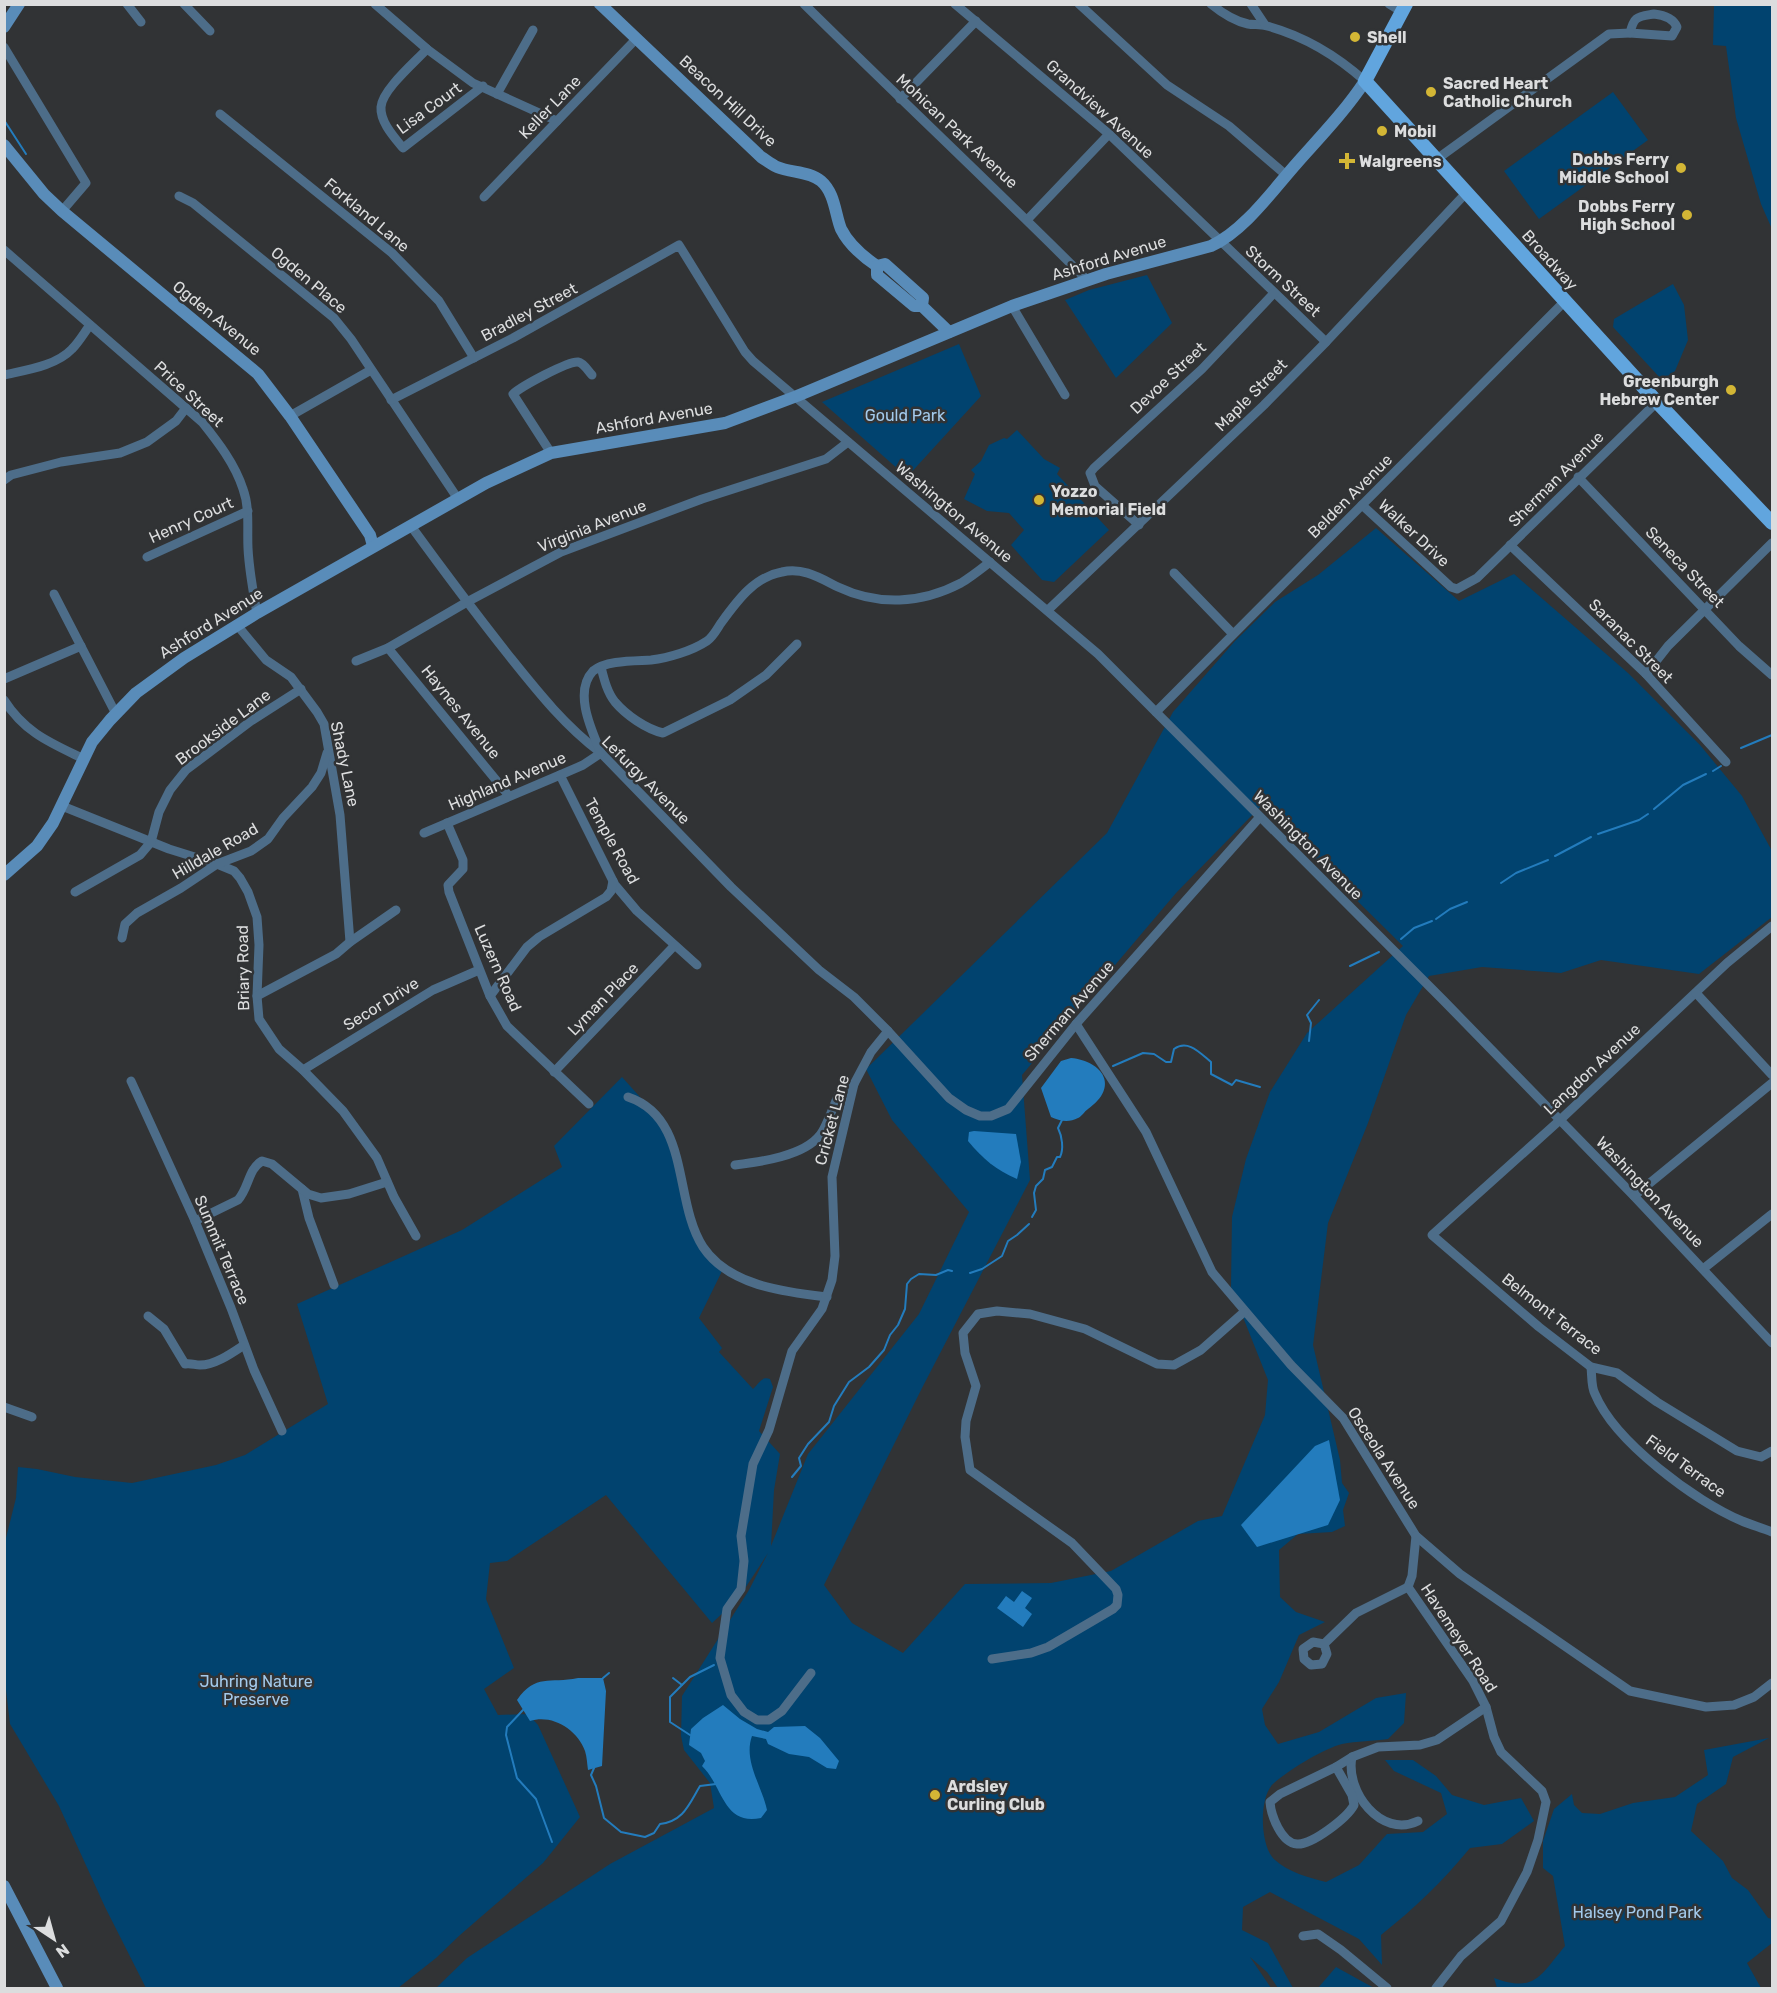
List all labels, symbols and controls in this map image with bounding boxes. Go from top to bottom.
place label: Shell [1367,28,1407,47]
marker: Shell [1348,30,1362,44]
street label: Beacon Hill Drive [676,51,780,151]
street label: Grandview Avenue [1042,56,1158,162]
street label: Mohican Park Avenue [892,70,1022,192]
street label: Keller Lane [515,71,585,143]
place label: Sacred Heart Catholic Church [1443,74,1572,111]
street label: Lisa Court [393,78,465,138]
marker: Sacred Heart Catholic Church [1424,85,1438,99]
place label: Mobil [1394,122,1436,141]
marker: Mobil [1375,124,1389,138]
place label: Dobbs Ferry Middle School [1559,150,1669,187]
place label: Walgreens [1359,152,1442,171]
marker: Walgreens [1340,154,1354,168]
marker: Dobbs Ferry Middle School [1674,161,1688,175]
street label: Forkland Lane [321,174,413,256]
place label: Dobbs Ferry High School [1578,197,1675,234]
marker: Dobbs Ferry High School [1680,208,1694,222]
street label: Broadway [1518,226,1582,294]
street label: Ashford Avenue [1049,232,1169,284]
street label: Storm Street [1241,241,1325,321]
street label: Ogden Place [267,243,351,317]
street label: Ogden Avenue [169,277,265,359]
street label: Bradley Street [478,279,580,345]
street label: Devoe Street [1126,338,1210,418]
street label: Maple Street [1211,355,1291,435]
street label: Price Street [150,357,228,431]
place label: Greenburgh Hebrew Center [1599,372,1720,409]
marker: Greenburgh Hebrew Center [1724,383,1738,397]
street label: Ashford Avenue [594,398,714,438]
park label: Gould Park [865,406,946,425]
street label: Sherman Avenue [1504,427,1608,531]
street label: Belden Avenue [1304,450,1396,542]
street label: Washington Avenue [892,457,1016,567]
place label: Yozzo Memorial Field [1051,482,1166,519]
street label: Henry Court [146,493,236,547]
marker: Yozzo Memorial Field [1032,493,1046,507]
street label: Walker Drive [1375,495,1453,571]
street label: Virginia Avenue [535,496,649,556]
street label: Seneca Street [1642,522,1728,612]
street label: Ashford Avenue [156,583,266,662]
street label: Saranac Street [1585,595,1677,687]
street label: Haynes Avenue [417,661,505,763]
street label: Brookside Lane [172,685,274,769]
street label: Shady Lane [327,720,363,809]
street label: Lefurgy Avenue [598,732,694,828]
street label: Highland Avenue [445,748,569,814]
street label: Washington Avenue [1249,786,1367,904]
street label: Temple Road [581,795,643,887]
street label: Hilldale Road [169,819,261,883]
street label: Luzern Road [470,922,526,1014]
street label: Briary Road [233,925,253,1011]
street label: Sherman Avenue [1020,957,1118,1065]
street label: Lyman Place [564,959,642,1039]
street label: Secor Drive [340,973,422,1035]
street label: Langdon Avenue [1540,1019,1644,1119]
street label: Cricket Lane [811,1073,853,1167]
street label: Washington Avenue [1592,1133,1708,1251]
street label: Summit Terrace [190,1192,254,1308]
street label: Belmont Terrace [1498,1269,1606,1359]
street label: Osceola Avenue [1344,1403,1424,1513]
street label: Field Terrace [1642,1431,1730,1501]
street label: Havemeyer Road [1417,1580,1501,1696]
park label: Juhring Nature Preserve [199,1672,313,1709]
place label: Ardsley Curling Club [947,1777,1045,1814]
marker: Ardsley Curling Club [928,1788,942,1802]
park label: Halsey Pond Park [1572,1903,1702,1922]
north arrow [24,1909,84,1969]
text: N [52,1940,73,1962]

